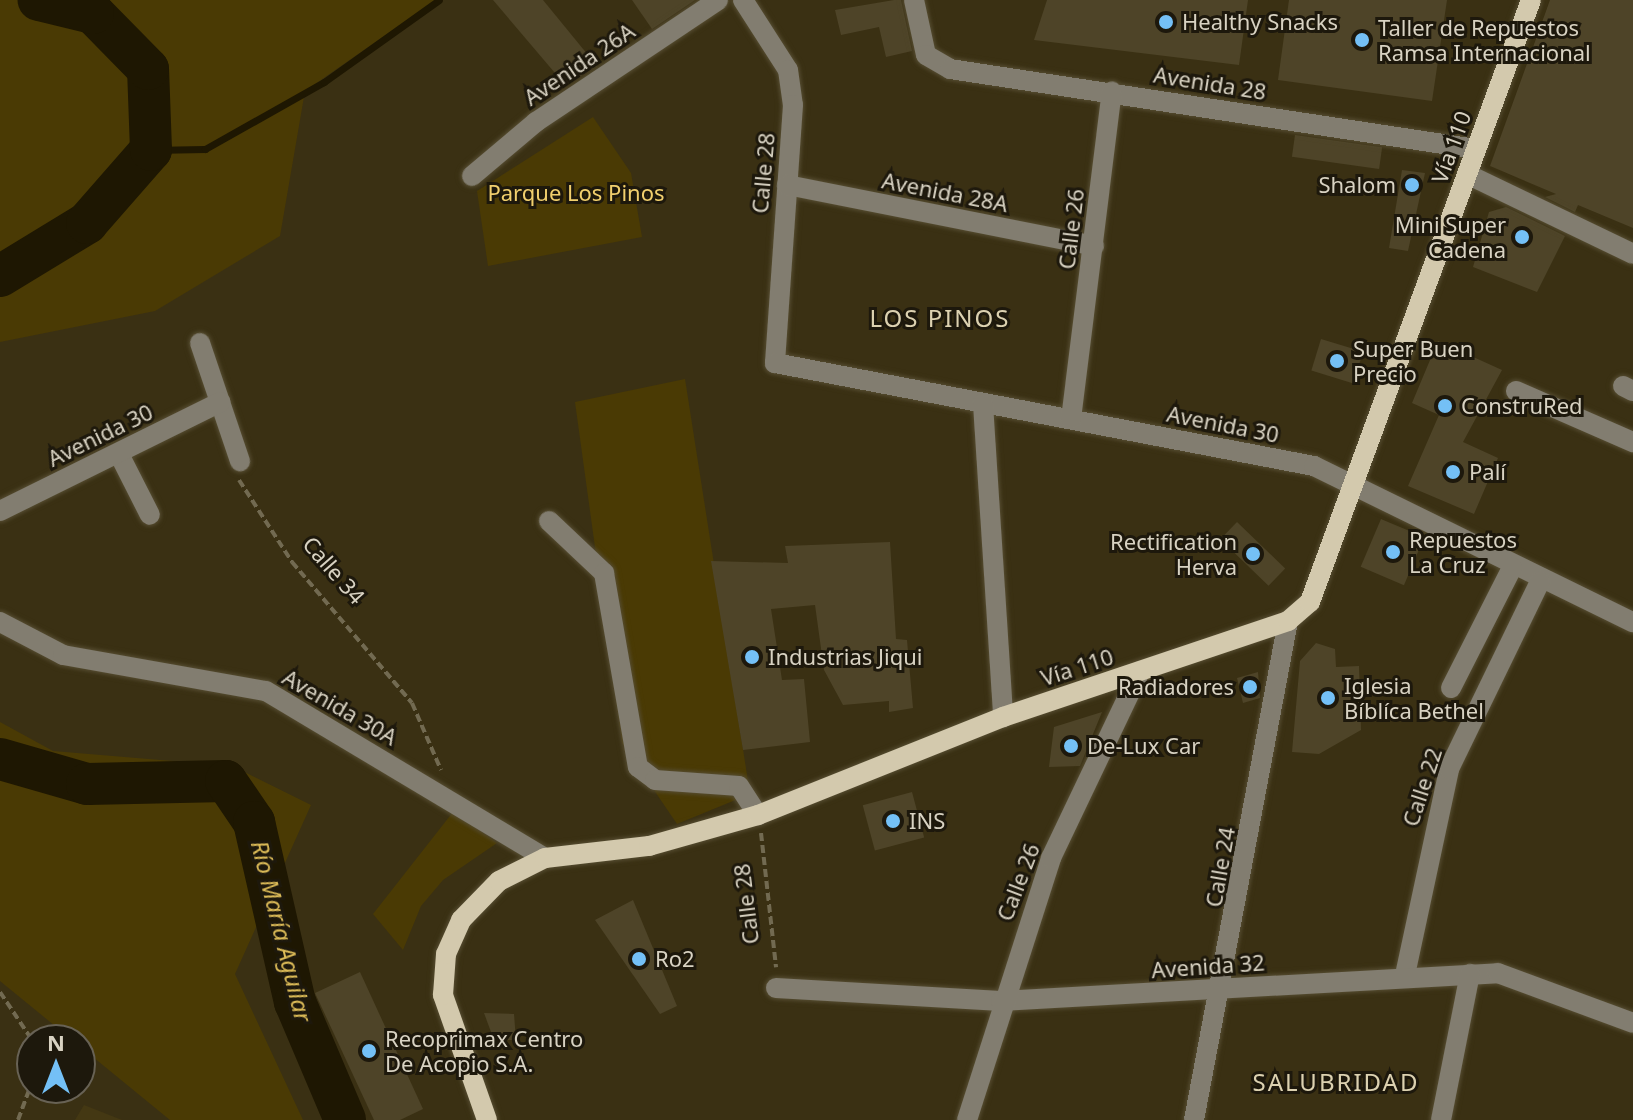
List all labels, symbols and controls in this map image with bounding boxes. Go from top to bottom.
place label: Healthy Snacks [1182,9,1338,35]
marker: Healthy Snacks [1157,13,1175,31]
place label: Taller de Repuestos Ramsa Internacional [1378,14,1591,66]
street label: Avenida 26A [519,17,639,111]
marker: Taller de Repuestos Ramsa Internacional [1353,31,1371,49]
street label: Avenida 28 [1152,61,1268,105]
street label: Vía 110 [1426,107,1476,187]
street label: Calle 28 [746,132,780,214]
street label: Avenida 28A [880,167,1010,217]
place label: Shalom [1318,172,1396,198]
marker: Shalom [1403,176,1421,194]
park label: Parque Los Pinos [487,180,665,206]
street label: Calle 26 [1053,187,1089,271]
place label: Mini Super Cadena [1395,211,1506,262]
marker: Mini Super Cadena [1513,228,1531,246]
district label: LOS PINOS [869,304,1011,332]
place label: Super Buen Precio [1353,335,1473,386]
marker: Super Buen Precio [1328,352,1346,370]
place label: ConstruRed [1461,393,1583,419]
marker: ConstruRed [1436,397,1454,415]
street label: Avenida 30 [43,398,157,472]
street label: Avenida 30 [1165,400,1281,448]
place label: Palí [1469,459,1506,485]
marker: Palí [1444,463,1462,481]
place label: Repuestos La Cruz [1409,526,1517,578]
place label: Rectification Herva [1110,528,1237,580]
street label: Calle 34 [298,531,370,609]
marker: Repuestos La Cruz [1384,543,1402,561]
marker: Rectification Herva [1244,545,1262,563]
street label: Vía 110 [1037,643,1117,691]
place label: Industrias Jiqui [768,644,923,670]
marker: Industrias Jiqui [743,648,761,666]
street label: Avenida 30A [278,664,402,750]
place label: Iglesia Bíblíca Bethel [1344,672,1484,724]
place label: Radiadores [1118,674,1234,700]
marker: Radiadores [1241,678,1259,696]
marker: Iglesia Bíblíca Bethel [1319,689,1337,707]
place label: De-Lux Car [1087,733,1200,759]
marker: De-Lux Car [1062,737,1080,755]
street label: Calle 22 [1397,744,1447,830]
place label: INS [909,808,945,834]
marker: INS [884,812,902,830]
street label: Calle 24 [1200,825,1240,909]
water label: Río María Aguilar [246,837,318,1025]
street label: Calle 26 [991,840,1045,924]
street label: Calle 28 [728,862,764,946]
place label: Ro2 [655,946,695,972]
street label: Avenida 32 [1150,949,1266,983]
marker: Ro2 [630,950,648,968]
north arrow [16,1024,96,1104]
place label: Recoprimax Centro De Acopio S.A. [385,1025,583,1076]
text: N [47,1027,65,1057]
marker: Recoprimax Centro De Acopio S.A. [360,1042,378,1060]
district label: SALUBRIDAD [1253,1068,1419,1096]

